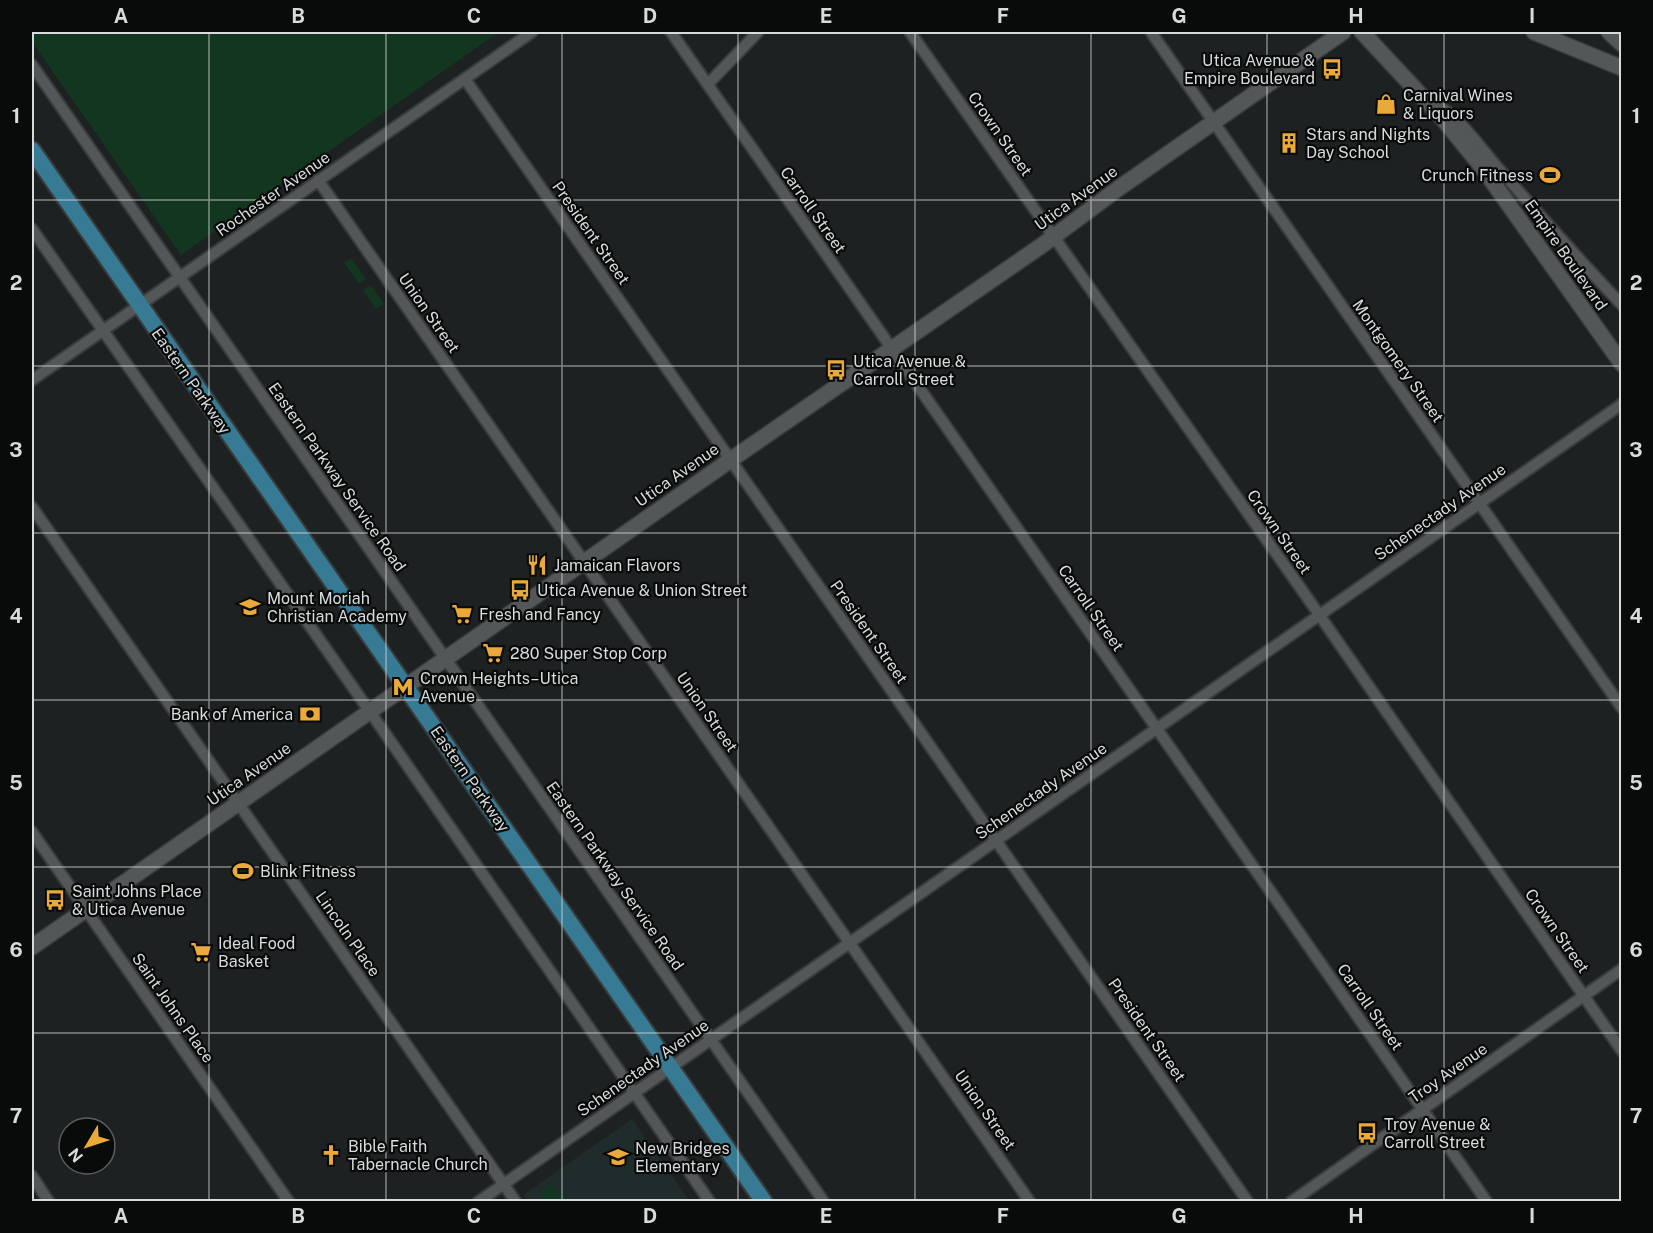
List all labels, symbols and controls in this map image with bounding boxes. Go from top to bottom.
text: A [114,4,128,28]
text: B [291,4,305,28]
text: C [467,4,481,28]
text: D [643,4,657,28]
text: E [820,4,832,28]
text: F [997,4,1009,28]
text: G [1171,4,1187,28]
text: H [1348,4,1364,28]
text: I [1529,4,1535,28]
place label: Utica Avenue & Empire Boulevard [1184,51,1315,88]
bus stop icon: Utica Avenue & Empire Boulevard [1320,57,1344,81]
place label: Carnival Wines & Liquors [1403,86,1513,123]
street label: Crown Street [964,88,1036,180]
shop icon: Carnival Wines & Liquors [1374,92,1398,116]
text: 1 [12,104,20,128]
text: 1 [1632,104,1640,128]
place label: Stars and Nights Day School [1306,125,1430,162]
building icon: Stars and Nights Day School [1277,131,1301,155]
street label: Rochester Avenue [212,148,334,240]
street label: Utica Avenue [1031,162,1121,234]
street label: Carroll Street [776,163,850,257]
sports icon: Crunch Fitness [1538,163,1562,187]
place label: Crunch Fitness [1421,166,1533,185]
street label: President Street [548,178,634,288]
street label: Empire Boulevard [1521,196,1611,314]
street label: Union Street [394,269,464,357]
text: 2 [10,271,22,295]
text: 2 [1630,271,1642,295]
street label: Montgomery Street [1348,296,1448,426]
street label: Eastern Parkway [147,324,235,438]
place label: Utica Avenue & Carroll Street [853,352,966,389]
bus stop icon: Utica Avenue & Carroll Street [824,358,848,382]
street label: Eastern Parkway Service Road [264,379,410,575]
text: 3 [9,438,23,462]
text: 3 [1629,438,1643,462]
street label: Utica Avenue [631,439,723,511]
street label: Schenectady Avenue [1371,459,1509,565]
street label: Crown Street [1243,486,1315,578]
restaurant icon: Jamaican Flavors [525,553,549,577]
place label: Jamaican Flavors [554,556,680,575]
street label: Carroll Street [1054,561,1128,655]
street label: President Street [826,577,912,687]
bus stop icon: Utica Avenue & Union Street [508,578,532,602]
place label: Utica Avenue & Union Street [537,581,747,600]
place label: Mount Moriah Christian Academy [267,589,407,626]
school or university icon: Mount Moriah Christian Academy [238,595,262,619]
supermarket icon: Fresh and Fancy [450,602,474,626]
text: 4 [9,604,23,628]
text: 4 [1629,604,1643,628]
place label: Fresh and Fancy [479,605,601,624]
supermarket icon: 280 Super Stop Corp [481,641,505,665]
place label: 280 Super Stop Corp [510,644,667,663]
street label: Union Street [672,668,742,756]
place label: Crown Heights–Utica Avenue [420,669,578,706]
metro station icon: Crown Heights–Utica Avenue [391,675,415,699]
bank icon: Bank of America [298,702,322,726]
place label: Bank of America [171,705,293,724]
street label: Eastern Parkway [426,722,514,836]
street label: Utica Avenue [203,738,295,810]
street label: Schenectady Avenue [972,738,1110,844]
text: 5 [9,771,23,795]
text: 5 [1629,771,1643,795]
street label: Eastern Parkway Service Road [542,778,688,974]
sports icon: Blink Fitness [231,859,255,883]
place label: Blink Fitness [260,862,356,881]
place label: Saint Johns Place & Utica Avenue [72,882,202,919]
street label: Crown Street [1521,885,1593,977]
bus stop icon: Saint Johns Place & Utica Avenue [43,888,67,912]
street label: Lincoln Place [312,888,384,980]
place label: Ideal Food Basket [218,934,295,971]
text: 6 [9,938,23,962]
text: 6 [1629,938,1643,962]
supermarket icon: Ideal Food Basket [189,940,213,964]
street label: Saint Johns Place [128,949,218,1067]
street label: Carroll Street [1333,960,1407,1054]
street label: President Street [1104,975,1190,1085]
street label: Schenectady Avenue [574,1015,712,1121]
street label: Troy Avenue [1405,1039,1491,1107]
street label: Union Street [950,1066,1020,1154]
text: 7 [10,1104,22,1128]
text: 7 [1630,1104,1642,1128]
place label: Troy Avenue & Carroll Street [1384,1115,1491,1152]
north arrow [57,1116,117,1176]
bus stop icon: Troy Avenue & Carroll Street [1355,1121,1379,1145]
place label: Bible Faith Tabernacle Church [348,1137,488,1174]
place label: New Bridges Elementary [635,1139,729,1176]
church icon: Bible Faith Tabernacle Church [319,1143,343,1167]
text: N [64,1144,87,1166]
school or university icon: New Bridges Elementary [606,1145,630,1169]
text: A [114,1204,128,1228]
text: B [291,1204,305,1228]
text: C [467,1204,481,1228]
text: D [643,1204,657,1228]
text: E [820,1204,832,1228]
text: F [997,1204,1009,1228]
text: G [1171,1204,1187,1228]
text: H [1348,1204,1364,1228]
text: I [1529,1204,1535,1228]

